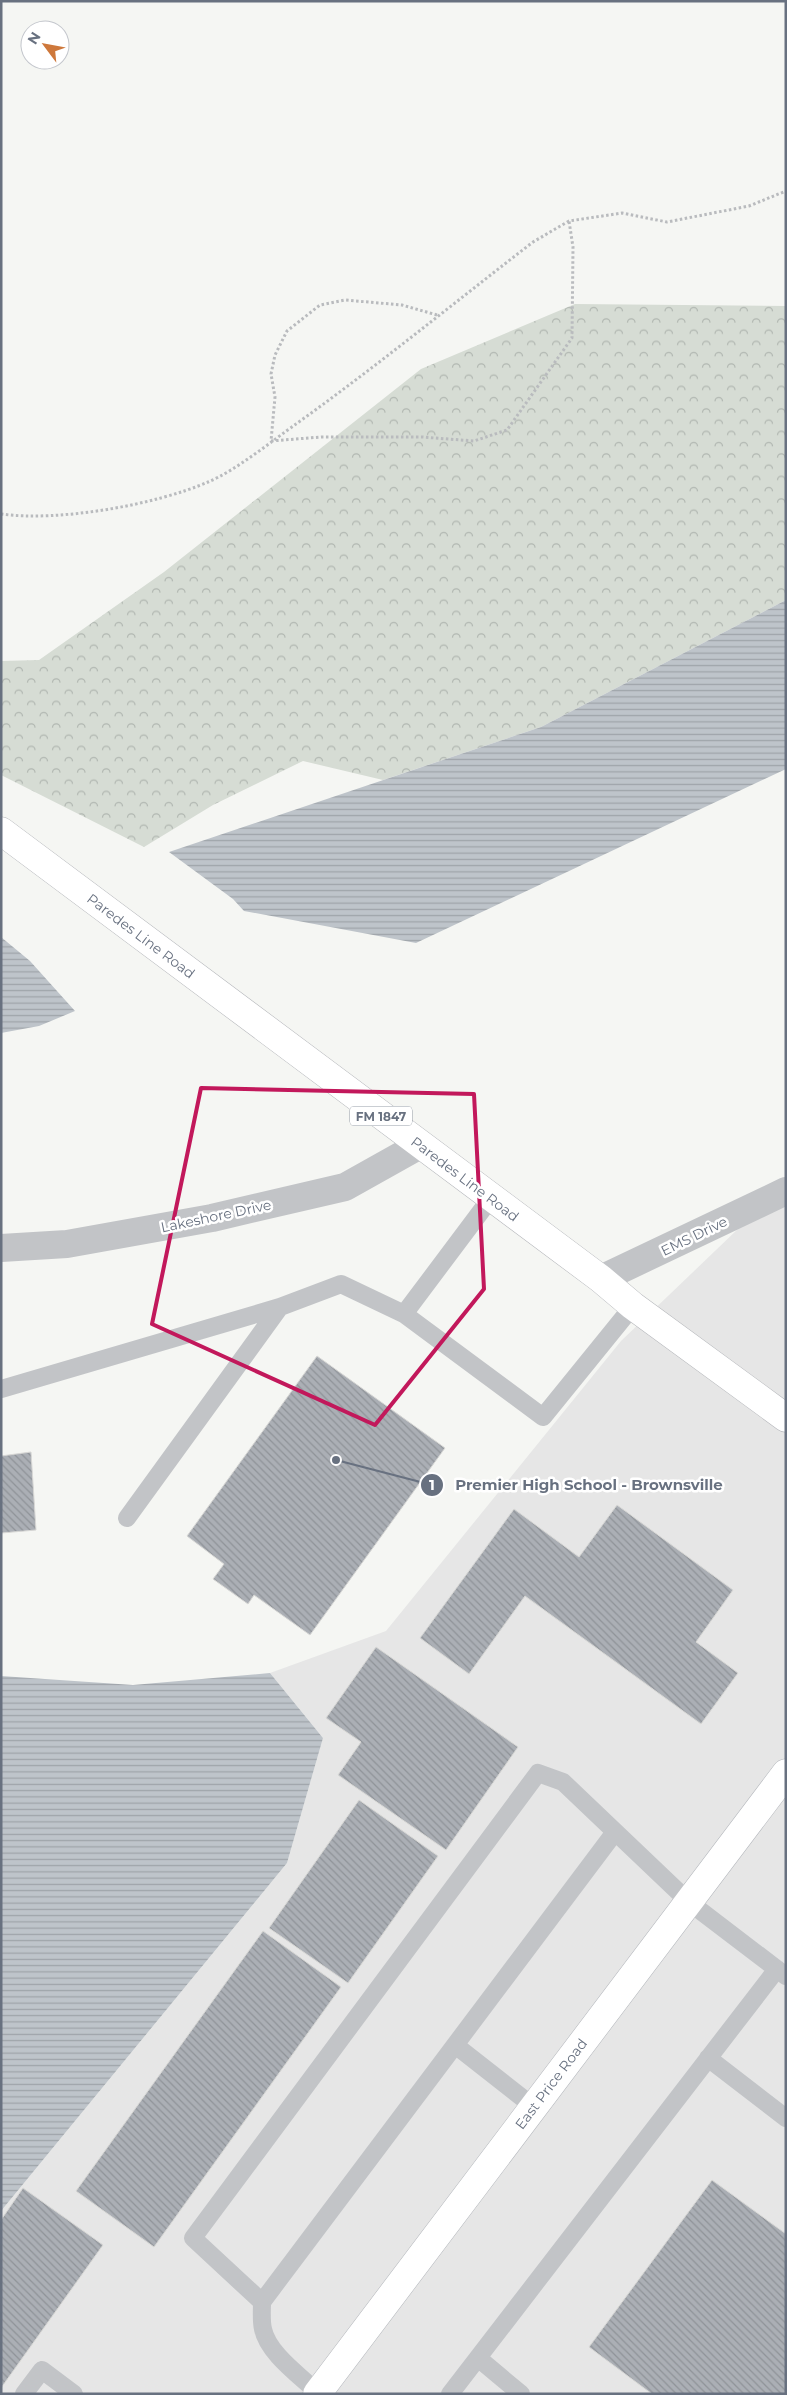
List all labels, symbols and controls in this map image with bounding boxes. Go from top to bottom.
north arrow [20,20,70,70]
text: N [23,29,45,48]
street label: Paredes Line Road [83,889,199,983]
road number: FM 1847 [350,1106,412,1126]
street label: Paredes Line Road [407,1132,523,1226]
street label: Lakeshore Drive [159,1196,273,1236]
street label: EMS Drive [658,1212,730,1260]
callout: Premier High School - Brownsville [420,1470,732,1500]
text: 1 [429,1475,435,1494]
text: Premier High School - Brownsville [455,1475,723,1494]
street label: East Price Road [511,2035,591,2133]

